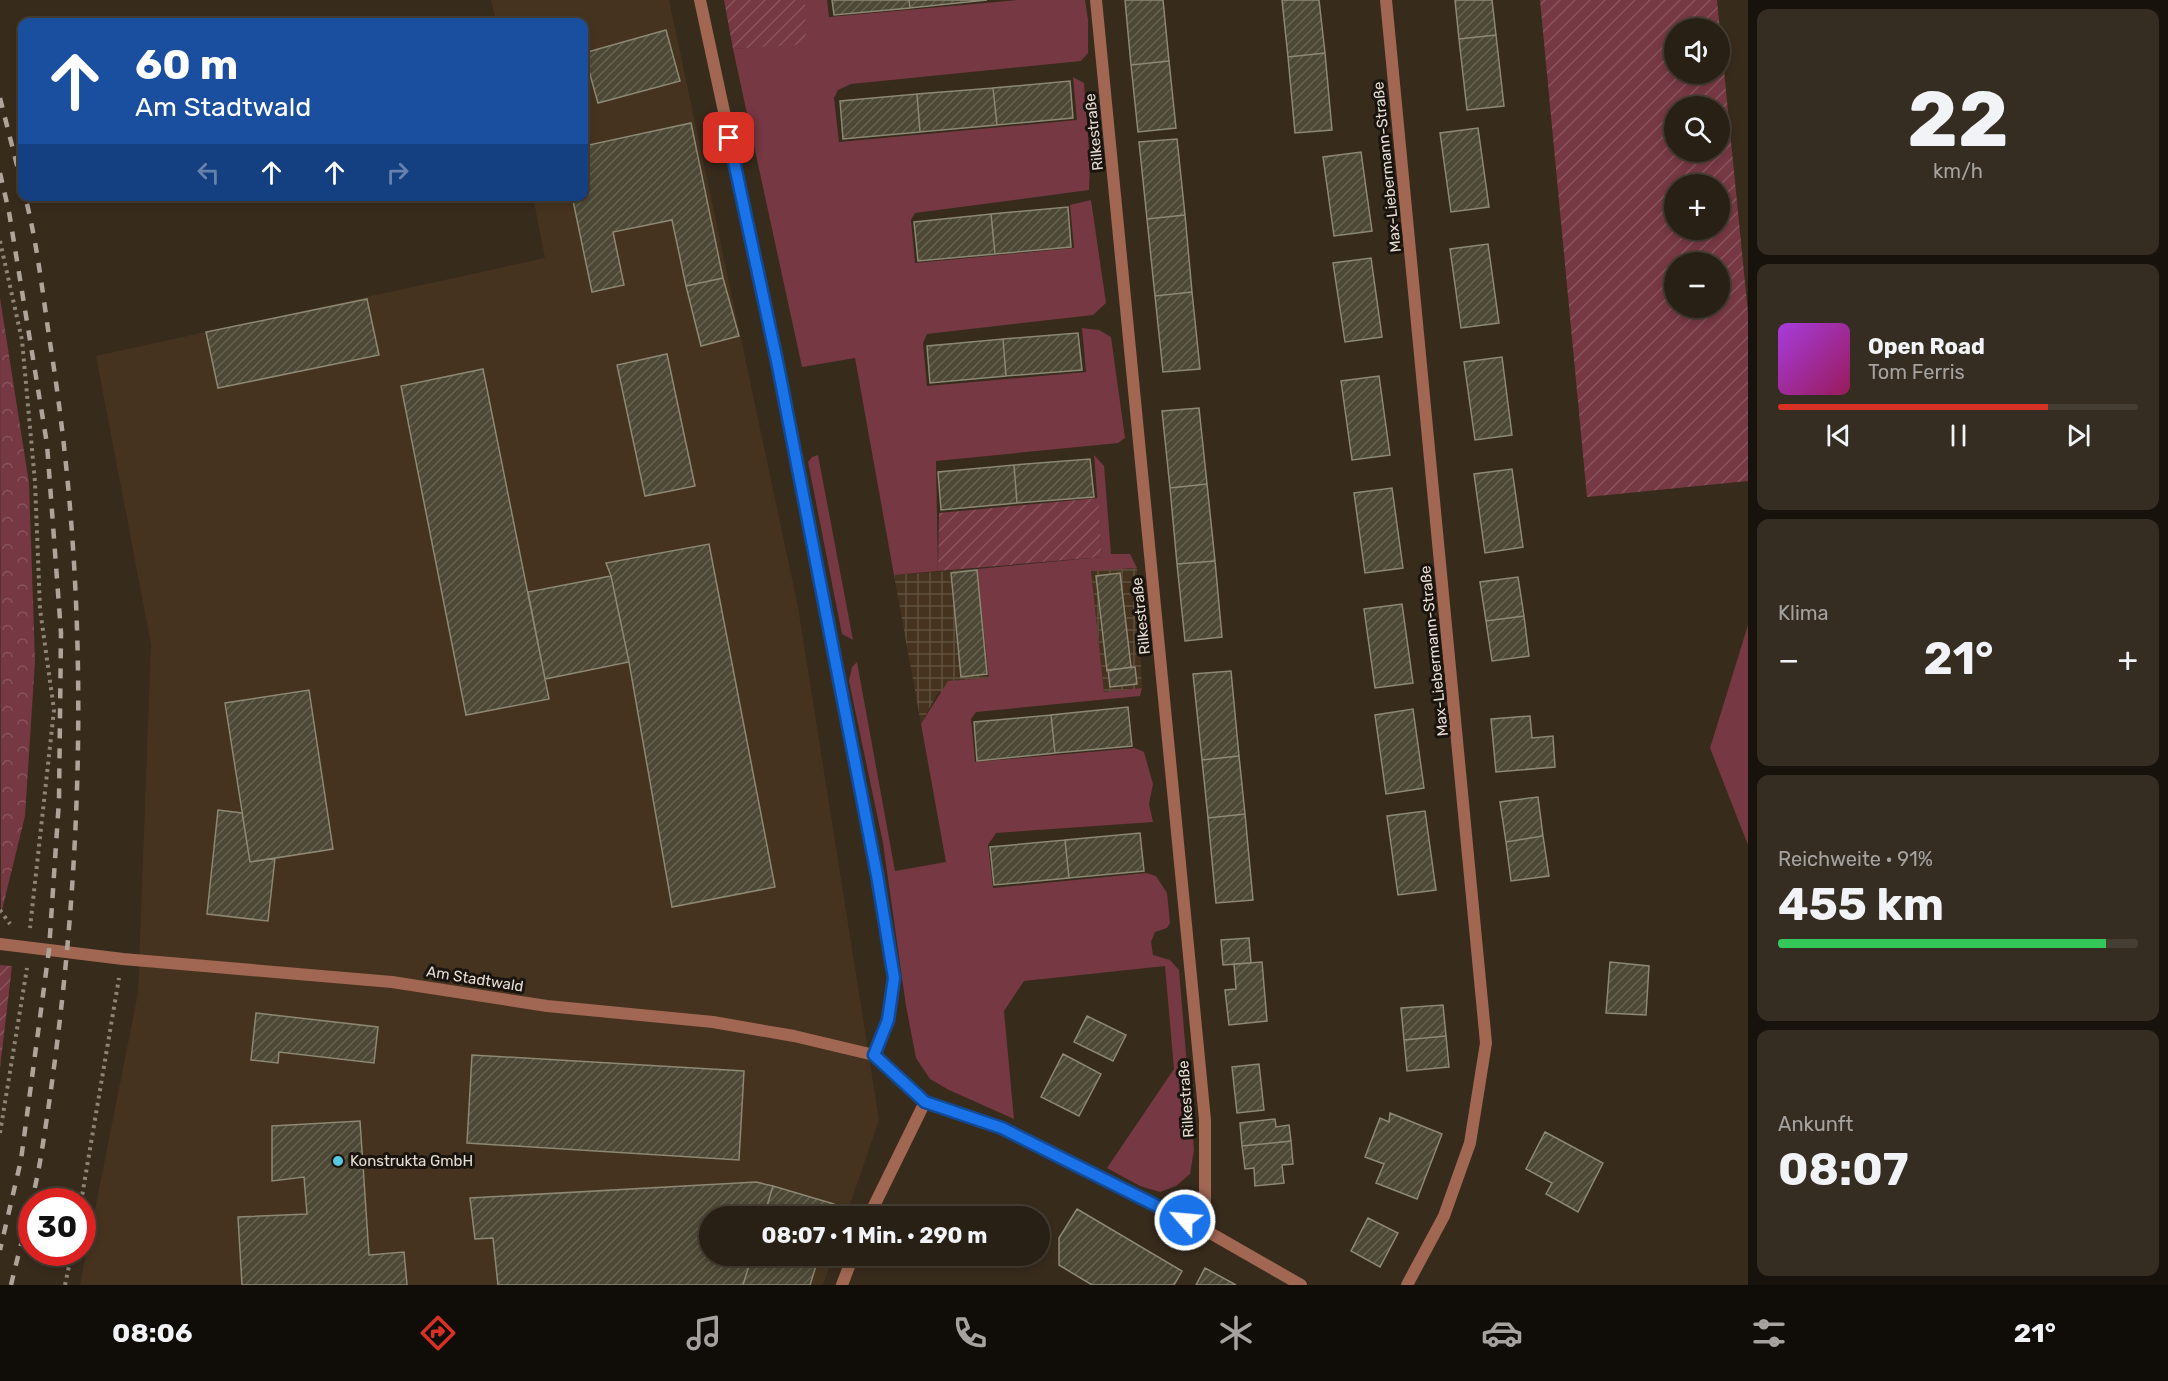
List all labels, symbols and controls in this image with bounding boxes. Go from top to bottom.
map controls [1664,18,1730,318]
button: sound [1664,18,1730,84]
text: 60 m [135,40,238,90]
icon: ahead [36,42,114,120]
text: 22 [1907,73,2009,166]
street label: Max-Liebermann-Straße [1369,81,1405,253]
text: Am Stadtwald [135,91,311,123]
street label: Rilkestraße [1081,93,1107,171]
button: search [1664,96,1730,162]
pin [703,112,754,163]
icon: arrive [712,121,745,154]
icon: left [192,156,225,189]
icon: ahead [255,156,288,189]
icon: ahead [318,156,351,189]
icon: right [381,156,414,189]
text: km/h [1933,159,1983,183]
button: + [1664,174,1730,240]
button: − [1664,252,1730,318]
text: Open Road [1868,333,1985,360]
text: Tom Ferris [1868,360,1965,384]
icon: previous [1822,419,1855,452]
icon: pause [1942,419,1975,452]
icon: next [2062,419,2095,452]
street label: Max-Liebermann-Straße [1416,565,1452,737]
street label: Rilkestraße [1128,577,1154,655]
text: Klima [1778,601,1829,625]
text: 21° [1923,632,1994,685]
text: − [1778,640,1799,679]
text: + [2117,640,2138,679]
text: Reichweite · 91% [1778,847,1933,871]
text: 455 km [1778,878,1944,931]
street label: Am Stadtwald [425,962,525,996]
street label: Rilkestraße [1174,1060,1198,1138]
text: Ankunft [1778,1112,1853,1136]
text: 08:07 [1778,1143,1909,1196]
place label: Konstrukta GmbH [350,1152,473,1170]
marker: Konstrukta GmbH [331,1154,345,1168]
speed limit sign: 30 [18,1188,96,1266]
position arrow [1153,1188,1217,1252]
text: 08:07 · 1 Min. · 290 m [762,1222,987,1249]
icon: directions [417,1312,459,1354]
icon: music [683,1312,725,1354]
icon: phone [949,1312,991,1354]
icon: climate [1215,1312,1257,1354]
icon: car [1481,1312,1523,1354]
icon: filters [1748,1312,1790,1354]
text: 08:06 [112,1317,193,1349]
text: 21° [2014,1317,2056,1349]

